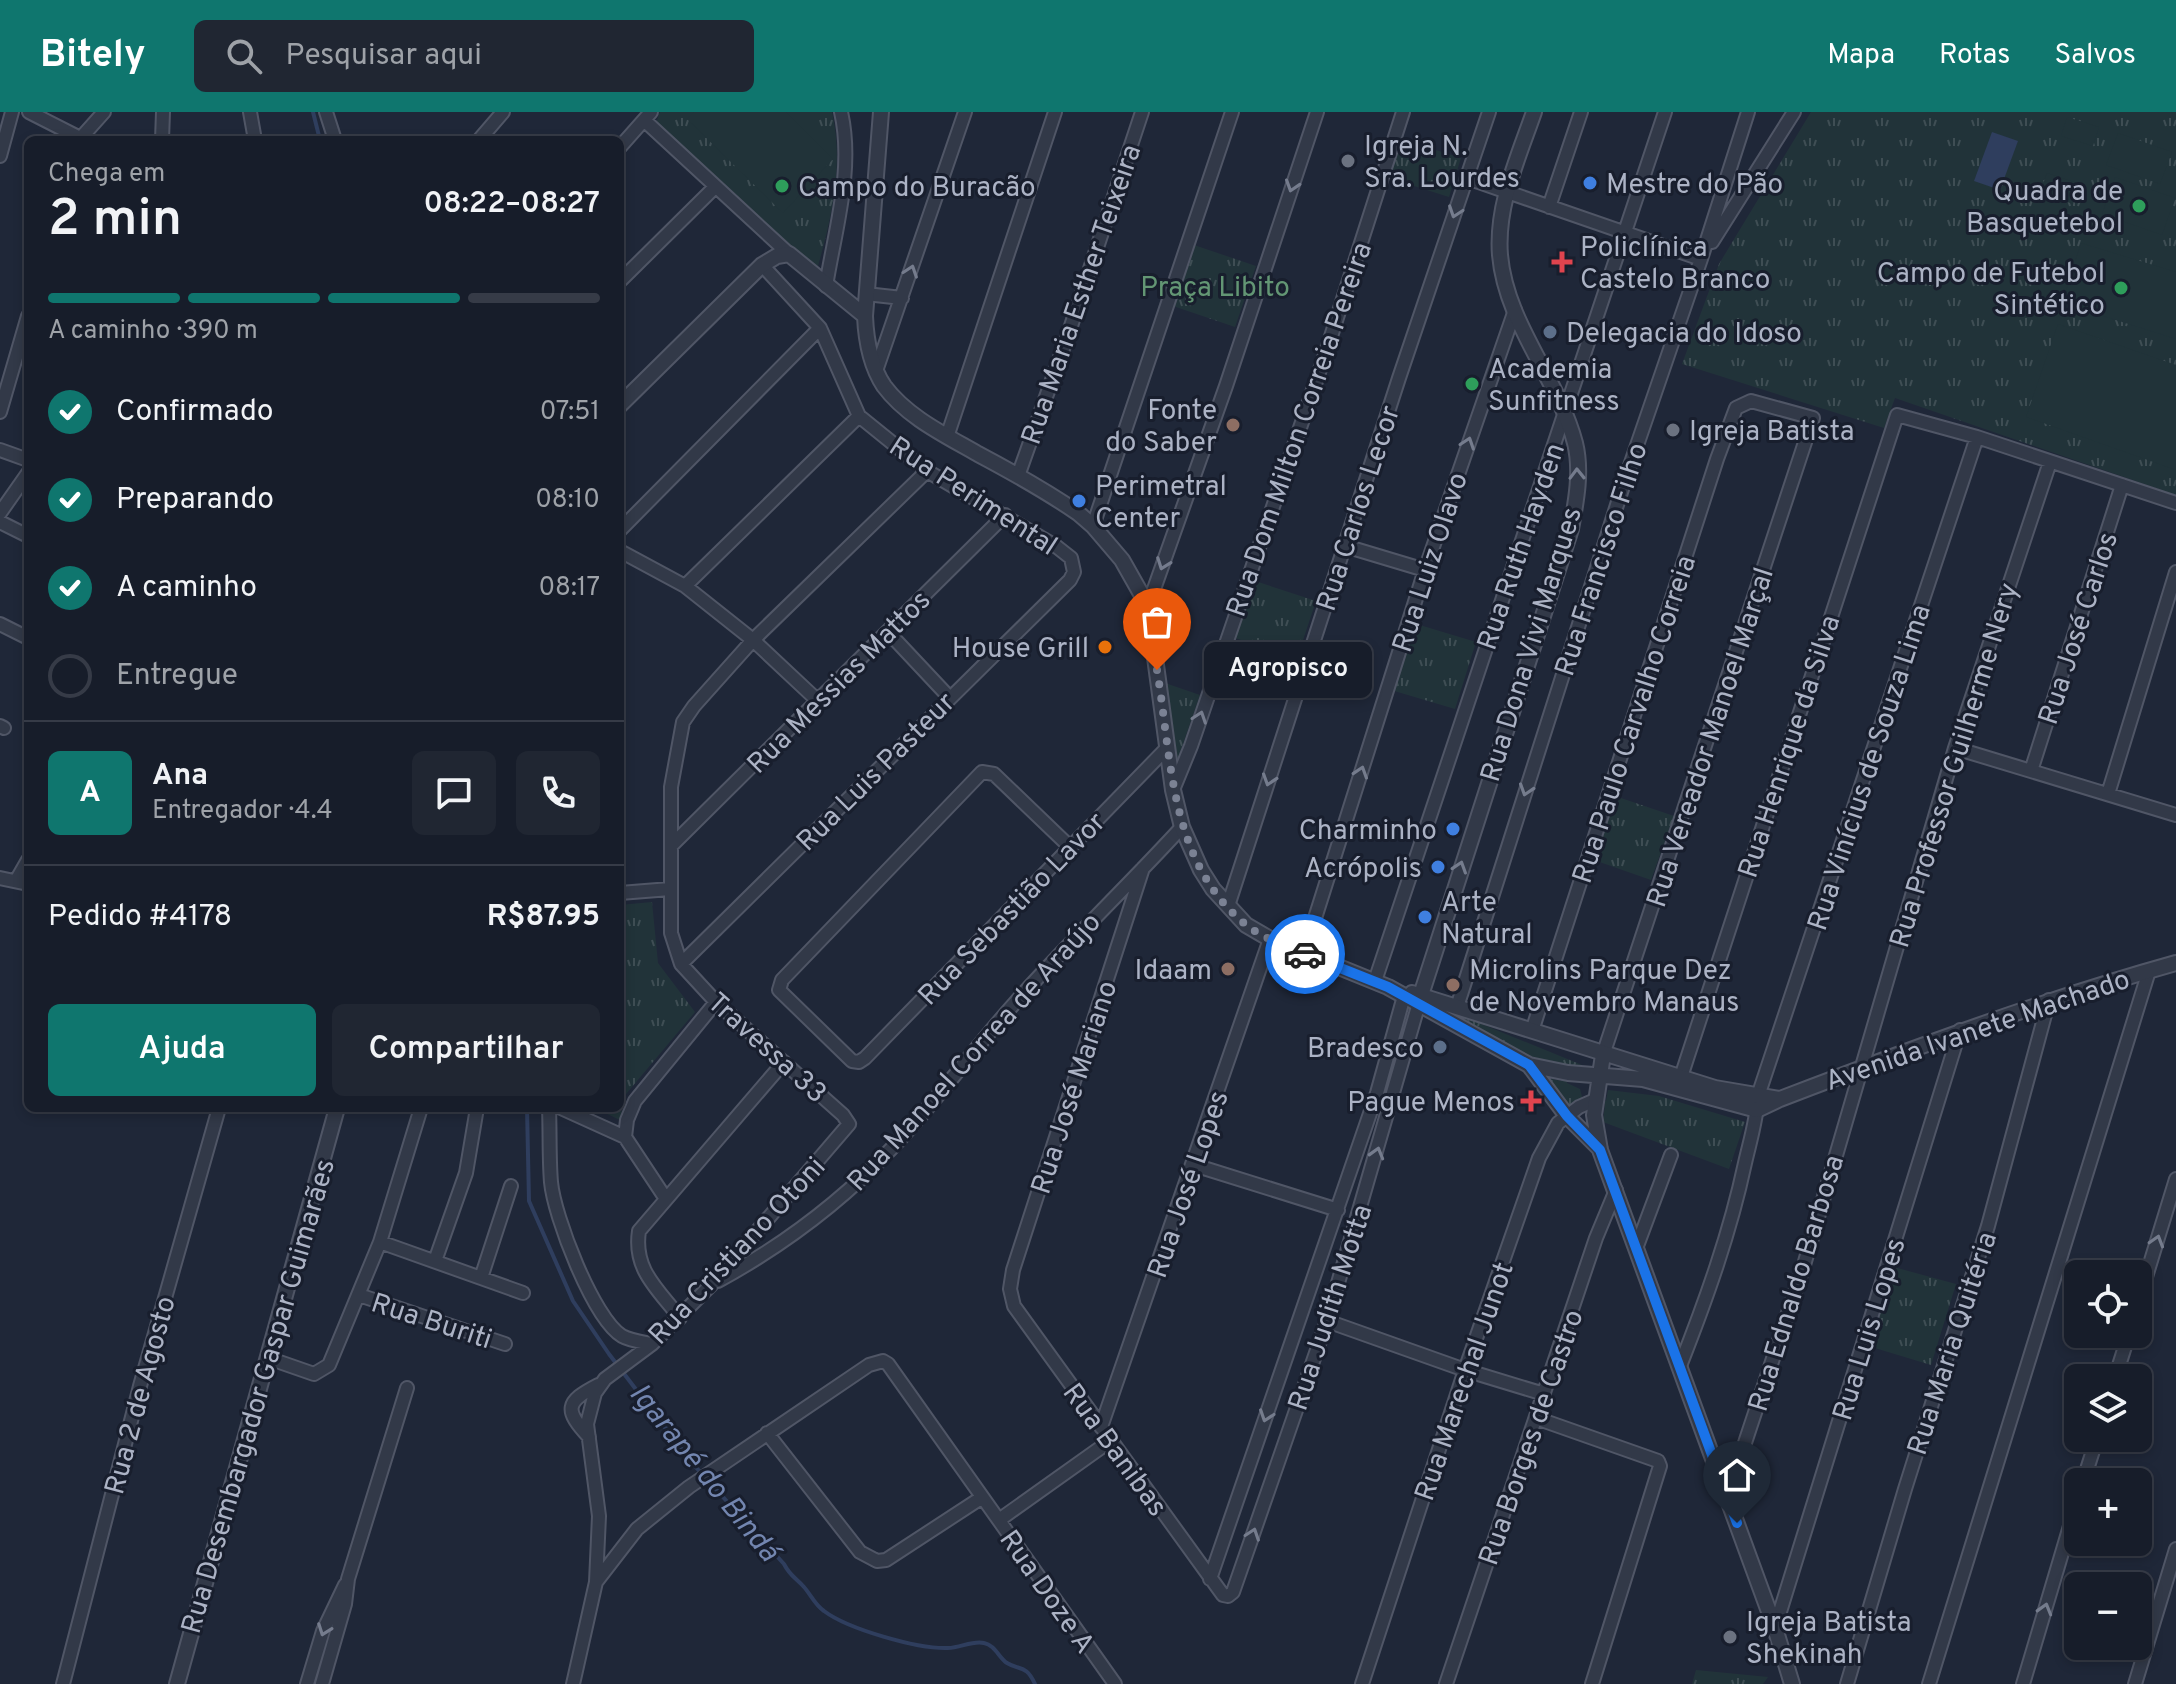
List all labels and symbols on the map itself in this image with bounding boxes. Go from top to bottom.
place label: Igreja N. Sra. Lourdes [1364,130,1520,198]
street label: Rua Maria Esther Teixeira [1014,140,1151,450]
marker: Igreja N. Sra. Lourdes [1339,152,1357,170]
place label: Mestre do Pão [1606,168,1783,204]
place label: Campo do Buracão [798,171,1036,207]
marker: Mestre do Pão [1581,174,1599,192]
place label: Quadra de Basquetebol [1966,175,2123,243]
marker: Campo do Buracão [773,177,791,195]
one-way arrow [1286,178,1302,192]
marker: Quadra de Basquetebol [2130,197,2148,215]
one-way arrow [1449,205,1465,219]
place label: Policlínica Castelo Branco [1580,231,1770,299]
street label: Rua Dom Milton Correia Pereira [1220,238,1382,622]
marker: Policlínica Castelo Branco [1551,251,1573,273]
place label: Campo de Futebol Sintético [1877,257,2105,325]
one-way arrow [901,265,917,279]
park label: Praça Libito [1140,271,1290,307]
marker: Campo de Futebol Sintético [2112,279,2130,297]
place label: Delegacia do Idoso [1566,317,1802,353]
marker: Delegacia do Idoso [1541,323,1559,341]
place label: Academia Sunfitness [1488,353,1620,421]
marker: Academia Sunfitness [1463,375,1481,393]
place label: Fonte do Saber [1105,394,1217,462]
street label: Rua Carlos Lecor [1310,402,1410,616]
place label: Igreja Batista [1689,415,1855,451]
marker: Fonte do Saber [1224,416,1242,434]
marker: Igreja Batista [1664,421,1682,439]
street label: Rua Perimental [881,430,1063,565]
one-way arrow [1459,437,1475,451]
street label: Rua Ruth Hayden [1471,439,1575,655]
street label: Rua Francisco Filho [1548,439,1658,681]
one-way arrow [1568,467,1585,480]
street label: Rua Luiz Olavo [1386,468,1478,657]
place label: Perimetral Center [1095,470,1227,538]
marker: Perimetral Center [1070,492,1088,510]
street label: Rua Dona Vivi Marques [1474,503,1592,787]
street label: Rua José Carlos [2032,528,2128,730]
street label: Rua Paulo Carvalho Correia [1566,551,1706,888]
one-way arrow [1156,557,1172,571]
street label: Rua Vereador Manoel Marçal [1640,564,1784,912]
street label: Rua Professor Guilherme Nery [1883,579,2029,953]
street label: Rua Messias Mattos [741,584,940,783]
pin [1123,588,1191,670]
street label: Rua Vinícius de Souza Lima [1801,600,1941,936]
street label: Rua Henrique da Silva [1731,611,1850,883]
place label: House Grill [952,632,1089,668]
marker: House Grill [1096,638,1114,656]
callout: Agropisco [1205,642,1373,698]
street label: Rua Luis Pasteur [790,686,964,860]
one-way arrow [1191,711,1207,725]
one-way arrow [1352,766,1368,779]
one-way arrow [1262,772,1278,786]
one-way arrow [1520,782,1536,796]
street label: Rua Sebastião Lavor [911,806,1115,1014]
place label: Charminho [1299,814,1437,850]
marker: Charminho [1444,820,1462,838]
place label: Acrópolis [1304,852,1422,888]
marker: Acrópolis [1429,858,1447,876]
one-way arrow [1451,860,1467,874]
place label: Arte Natural [1441,886,1533,954]
street label: Rua Manoel Correa de Araújo [840,906,1110,1200]
marker: Arte Natural [1416,908,1434,926]
courier [1265,914,1345,994]
place label: Idaam [1135,954,1212,990]
place label: Microlins Parque Dez de Novembro Manaus [1469,954,1739,1022]
marker: Idaam [1219,960,1237,978]
street label: Avenida Ivanete Machado [1821,963,2135,1101]
marker: Microlins Parque Dez de Novembro Manaus [1444,976,1462,994]
street label: Rua José Mariano [1024,977,1127,1199]
street label: Travessa 33 [699,986,833,1112]
place label: Bradesco [1307,1032,1424,1068]
marker: Bradesco [1431,1038,1449,1056]
street label: Rua José Lopes [1141,1086,1239,1283]
place label: Pague Menos [1347,1086,1515,1122]
marker: Pague Menos [1522,1092,1540,1110]
one-way arrow [1367,1147,1384,1161]
street label: Rua Cristiano Otoni [642,1151,835,1354]
street label: Rua Ednaldo Barbosa [1742,1151,1854,1417]
street label: Rua Desembargador Gaspar Guimarães [175,1155,345,1638]
street label: Rua Judith Motta [1282,1200,1382,1416]
street label: Rua Maria Quitéria [1901,1228,2007,1460]
street label: Rua Luis Lopes [1826,1234,1916,1426]
one-way arrow [2148,1235,2164,1249]
street label: Rua Marechal Junot [1408,1258,1524,1506]
street label: Rua Buriti [366,1286,496,1359]
street label: Rua 2 de Agosto [98,1293,186,1499]
street label: Rua Borges de Castro [1472,1305,1594,1571]
water label: Igarapé do Bindá [620,1377,788,1572]
street label: Rua Banibas [1053,1377,1174,1524]
one-way arrow [1260,1408,1276,1422]
pin [1703,1441,1771,1523]
street label: Rua Doze A [990,1524,1101,1662]
one-way arrow [1243,1527,1259,1541]
one-way arrow [2036,1603,2052,1617]
place label: Igreja Batista Shekinah [1746,1606,1912,1674]
one-way arrow [317,1622,334,1636]
marker: Igreja Batista Shekinah [1721,1628,1739,1646]

